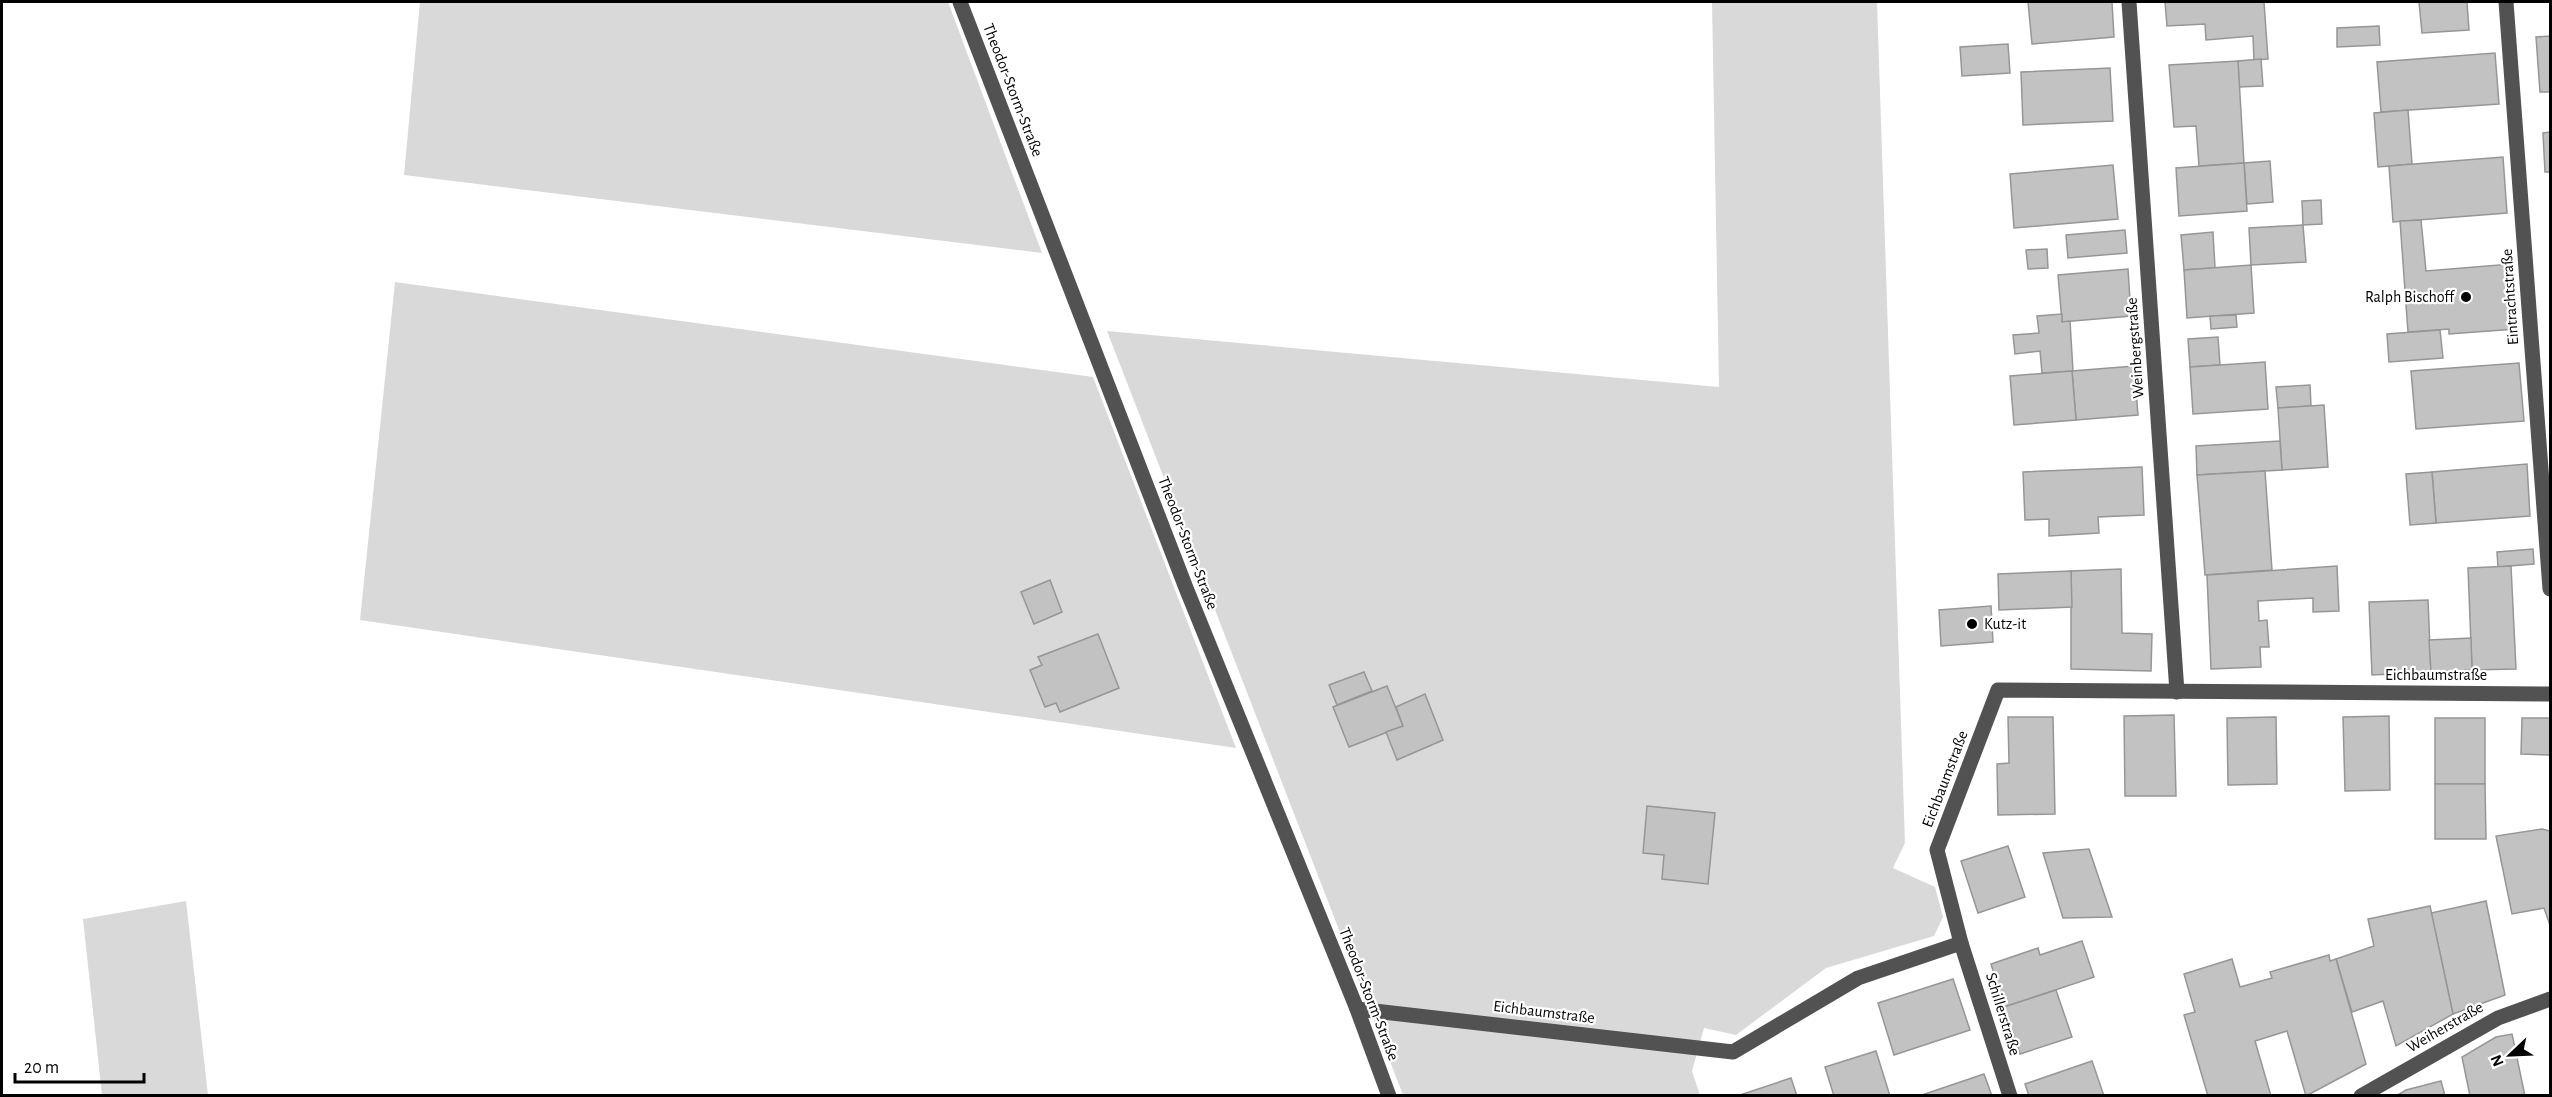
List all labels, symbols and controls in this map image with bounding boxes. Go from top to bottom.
street label: Theodor-Storm-Straße [980,21,1046,159]
street label: Eintrachtstraße [2499,248,2521,346]
place label: Ralph Bischoff [2365,289,2455,305]
marker: Ralph Bischoff [2459,290,2473,304]
street label: Weinbergstraße [2123,297,2147,399]
street label: Theodor-Storm-Straße [1155,474,1221,612]
place label: Kutz-it [1984,616,2026,632]
marker: Kutz-it [1965,617,1979,631]
street label: Eichbaumstraße [2385,667,2487,683]
street label: Eichbaumstraße [1919,728,1971,830]
street label: Theodor-Storm-Straße [1336,925,1402,1063]
street label: Schillerstraße [1983,971,2023,1057]
street label: Eichbaumstraße [1492,998,1596,1026]
street label: Weiherstraße [2404,999,2486,1055]
north arrow [2480,1025,2540,1085]
scale bar [15,1046,144,1084]
text: N [2488,1052,2507,1069]
text: 20 m [24,1059,59,1077]

